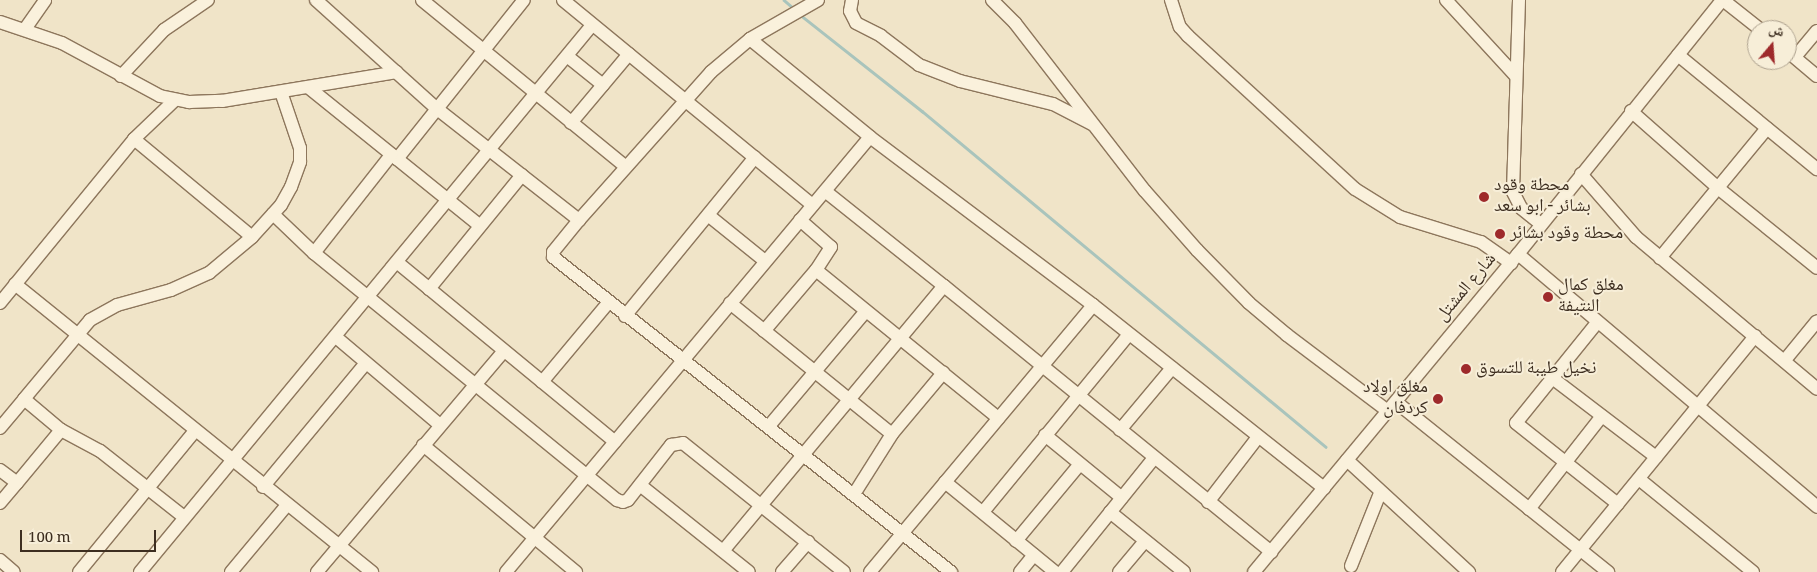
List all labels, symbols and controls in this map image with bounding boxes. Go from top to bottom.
text: ش [1766,18,1787,45]
north arrow [1747,20,1797,70]
place label: محطة وقود بشائر - ابو سعد [1494,176,1591,218]
marker: محطة وقود بشائر - ابو سعد [1478,191,1490,203]
place label: محطة وقود بشائر [1510,223,1623,245]
marker: محطة وقود بشائر [1494,228,1506,240]
street label: شارع المشتل [1432,249,1502,327]
place label: مغلق كمال النتيفة [1558,276,1624,318]
marker: مغلق كمال النتيفة [1542,291,1554,303]
place label: نخيل طيبة للتسوق [1476,358,1596,380]
marker: نخيل طيبة للتسوق [1460,363,1472,375]
place label: مغلق اولاد كردفان [1363,378,1428,420]
marker: مغلق اولاد كردفان [1432,393,1444,405]
scale bar [22,520,159,552]
text: 100 m [28,526,71,552]

